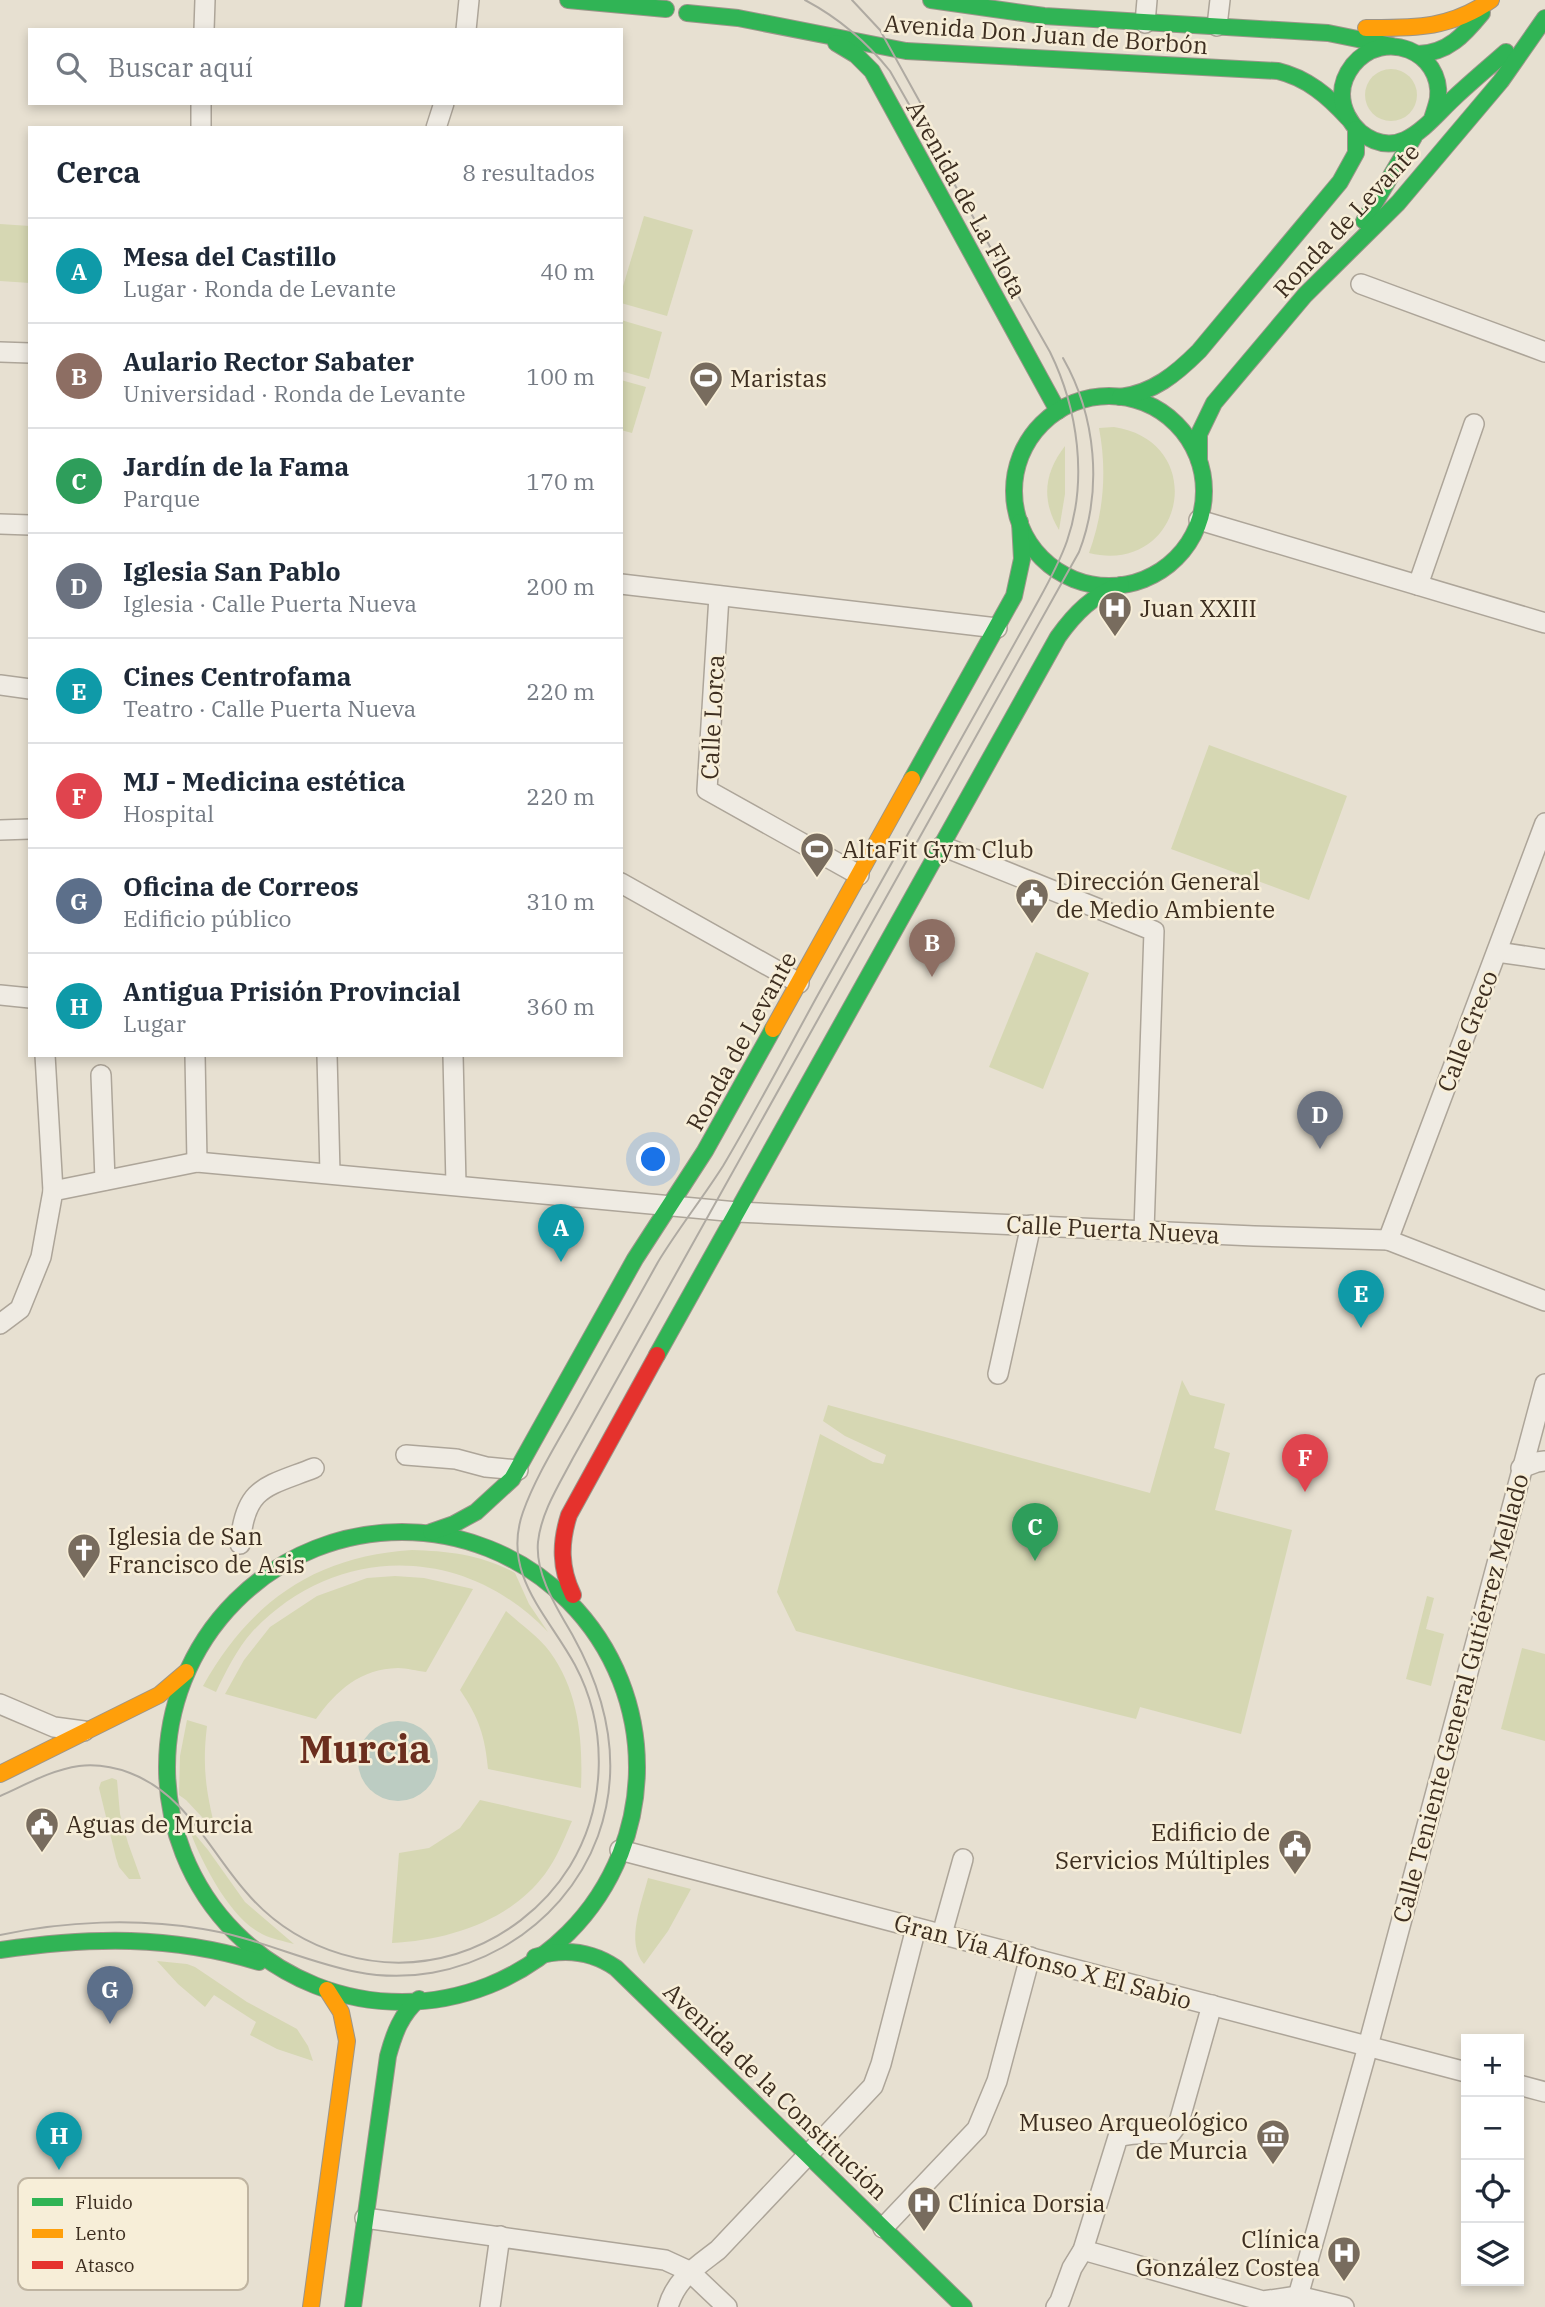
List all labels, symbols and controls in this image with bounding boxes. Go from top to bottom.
street label: Avenida Don Juan de Borbón [883,7,1209,61]
search box [28,28,623,105]
icon: search [52,48,90,86]
text: Buscar aquí [108,50,253,84]
street label: Avenida de La Flota [899,95,1035,303]
street label: Ronda de Levante [1266,136,1426,304]
text: Cerca [56,152,141,191]
text: 8 resultados [462,157,595,187]
text: Mesa del Castillo [123,239,336,273]
text: A [71,256,87,286]
text: 40 m [540,256,595,286]
text: Lugar · Ronda de Levante [123,273,396,303]
text: Aulario Rector Sabater [123,344,414,378]
sports icon: Maristas [687,359,725,408]
text: B [71,361,87,391]
text: 100 m [526,361,595,391]
place label: Maristas [730,362,827,394]
text: Universidad · Ronda de Levante [123,378,466,408]
text: Jardín de la Fama [123,449,349,483]
text: C [71,466,87,496]
text: 170 m [526,466,595,496]
text: Parque [123,483,200,513]
text: Iglesia San Pablo [123,554,341,588]
text: D [70,571,88,601]
text: 200 m [526,571,595,601]
text: Iglesia · Calle Puerta Nueva [123,588,417,618]
hospital icon: Juan XXIII [1096,589,1134,638]
place label: Juan XXIII [1140,592,1257,624]
street label: Calle Lorca [693,654,731,780]
text: Cines Centrofama [123,659,352,693]
text: E [71,676,87,706]
text: 220 m [526,676,595,706]
text: Teatro · Calle Puerta Nueva [123,693,416,723]
text: MJ - Medicina estética [123,764,406,798]
text: F [72,781,86,811]
text: 220 m [526,781,595,811]
text: Hospital [123,798,214,828]
sports icon: AltaFit Gym Club [798,830,836,879]
place label: AltaFit Gym Club [842,833,1034,865]
place label: Dirección General de Medio Ambiente [1056,865,1275,925]
text: Oficina de Correos [123,869,359,903]
public building icon: Dirección General de Medio Ambiente [1013,876,1051,925]
text: G [70,886,88,916]
text: 310 m [526,886,595,916]
text: Edificio público [123,903,292,933]
pin: B [909,919,955,977]
street label: Ronda de Levante [678,946,804,1136]
street label: Calle Greco [1429,966,1505,1096]
text: Antigua Prisión Provincial [123,974,461,1008]
text: H [70,991,88,1021]
text: 360 m [526,991,595,1021]
text: Lugar [123,1008,186,1038]
pin: D [1297,1091,1343,1149]
your location [636,1142,670,1176]
pin: A [538,1204,584,1262]
street label: Calle Puerta Nueva [1005,1207,1221,1251]
pin: E [1338,1270,1384,1328]
pin: F [1282,1434,1328,1492]
street label: Calle Teniente General Gutiérrez Mellado [1385,1470,1535,1926]
pin: C [1012,1503,1058,1561]
place label: Iglesia de San Francisco de Asis [108,1520,305,1580]
church icon: Iglesia de San Francisco de Asis [65,1531,103,1580]
district label: Murcia [299,1724,431,1773]
public building icon: Aguas de Murcia [23,1805,61,1854]
place label: Aguas de Murcia [66,1808,253,1840]
place label: Edificio de Servicios Múltiples [1055,1816,1270,1876]
public building icon: Edificio de Servicios Múltiples [1276,1827,1314,1876]
street label: Gran Vía Alfonso X El Sabio [891,1906,1195,2016]
pin: G [87,1966,133,2024]
street label: Avenida de la Constitución [657,1975,895,2207]
map controls [1461,2034,1524,2286]
button: + [1461,2034,1524,2097]
button: − [1461,2097,1524,2160]
place label: Museo Arqueológico de Murcia [1019,2106,1248,2166]
pin: H [36,2112,82,2170]
museum icon: Museo Arqueológico de Murcia [1254,2117,1292,2166]
button: locate [1461,2160,1524,2223]
legend [18,2178,248,2290]
hospital icon: Clínica Dorsia [905,2184,943,2233]
place label: Clínica Dorsia [948,2187,1106,2219]
text: Fluido [75,2190,133,2214]
text: Lento [75,2221,126,2245]
place label: Clínica González Costea [1136,2223,1320,2283]
button: layers [1461,2223,1524,2286]
hospital icon: Clínica González Costea [1325,2234,1363,2283]
text: Atasco [75,2253,134,2277]

